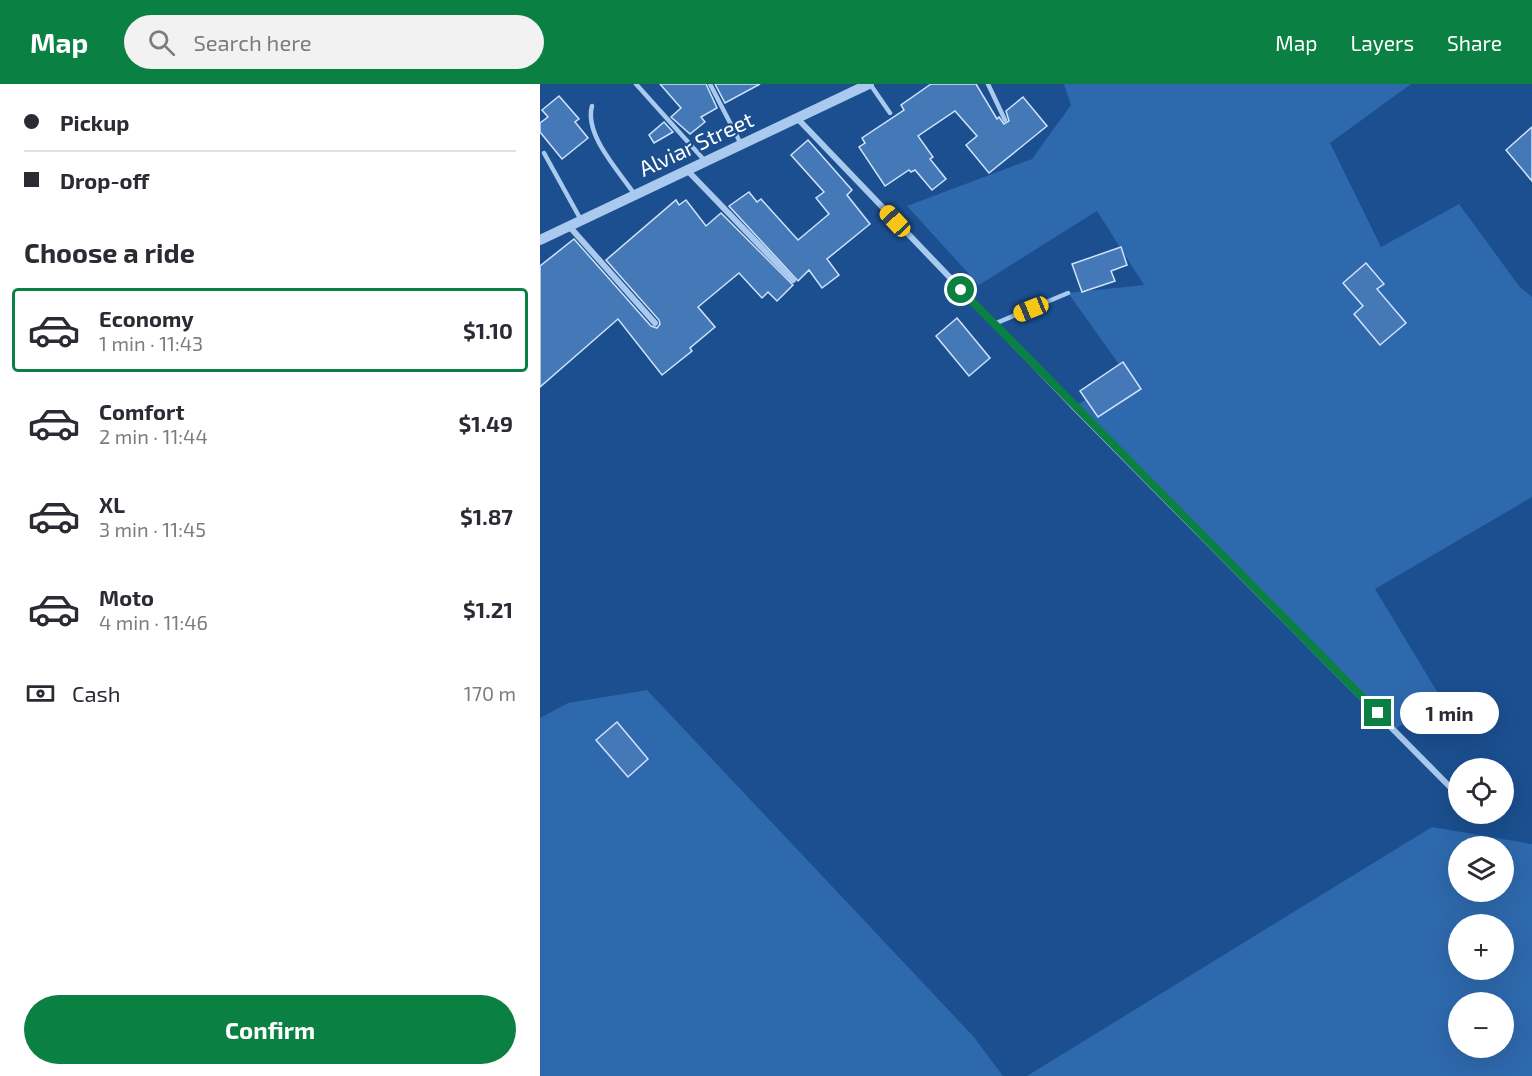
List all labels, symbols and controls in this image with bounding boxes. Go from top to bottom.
search box [124,15,544,69]
text: Map [30,25,88,59]
icon: search [145,26,178,59]
text: Search here [193,29,312,55]
text: Map [1275,30,1317,55]
text: Layers [1350,30,1414,55]
text: Share [1447,30,1502,55]
street label: Alviar Street [634,105,757,181]
text: Pickup [60,109,129,135]
text: Drop-off [60,167,149,193]
car [876,202,914,240]
text: Choose a ride [24,236,195,268]
route start [947,276,974,303]
car [1011,294,1051,324]
icon: car [27,303,81,357]
text: Economy [99,305,194,331]
text: $1.10 [463,317,513,343]
text: 1 min · 11:43 [99,331,203,355]
icon: car [27,396,81,450]
text: Comfort [99,398,184,424]
text: $1.49 [458,410,513,436]
text: 2 min · 11:44 [99,424,208,448]
icon: car [27,489,81,543]
text: XL [99,491,125,517]
text: $1.87 [460,503,513,529]
text: 3 min · 11:45 [99,517,206,541]
icon: car [27,582,81,636]
text: Moto [99,584,154,610]
text: $1.21 [463,596,513,622]
text: 4 min · 11:46 [99,610,208,634]
icon: cash [24,677,57,710]
text: Cash [72,680,121,706]
text: 170 m [464,681,516,705]
callout: 1 min [1399,692,1498,734]
route end [1364,699,1391,726]
text: 1 min [1425,701,1474,725]
map controls [1448,758,1514,1058]
button: locate [1448,758,1514,824]
button: layers [1448,836,1514,902]
button: + [1448,914,1514,980]
button: − [1448,992,1514,1058]
button: Confirm [24,995,516,1064]

